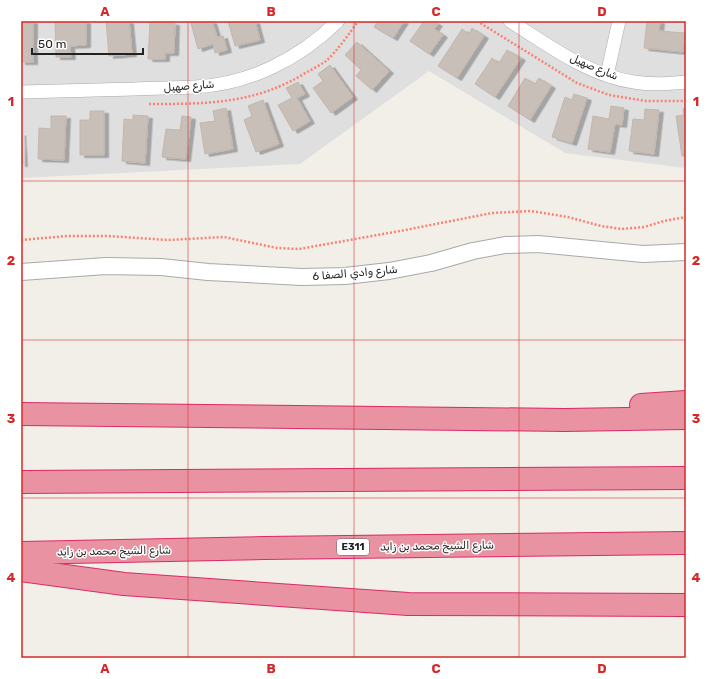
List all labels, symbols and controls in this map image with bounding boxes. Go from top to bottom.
text: A [100,4,110,19]
text: B [266,4,276,19]
text: C [431,4,441,19]
text: D [597,4,607,19]
scale bar [32,30,143,56]
text: 50 m [38,37,66,51]
street label: شارع صهيل [567,51,620,85]
street label: شارع صهيل [163,78,215,96]
text: 1 [8,94,14,109]
text: 1 [693,94,699,109]
text: 2 [7,253,15,268]
text: 2 [692,253,700,268]
street label: شارع وادي الصفا 6 [312,263,398,285]
text: 3 [7,411,16,426]
text: 3 [692,411,701,426]
road number: E311 [337,539,369,555]
street label: شارع الشيخ محمد بن زايد [380,539,494,555]
street label: شارع الشيخ محمد بن زايد [57,544,171,560]
text: 4 [7,570,16,585]
text: 4 [692,570,701,585]
text: A [100,661,110,676]
text: B [266,661,276,676]
text: C [431,661,441,676]
text: D [597,661,607,676]

